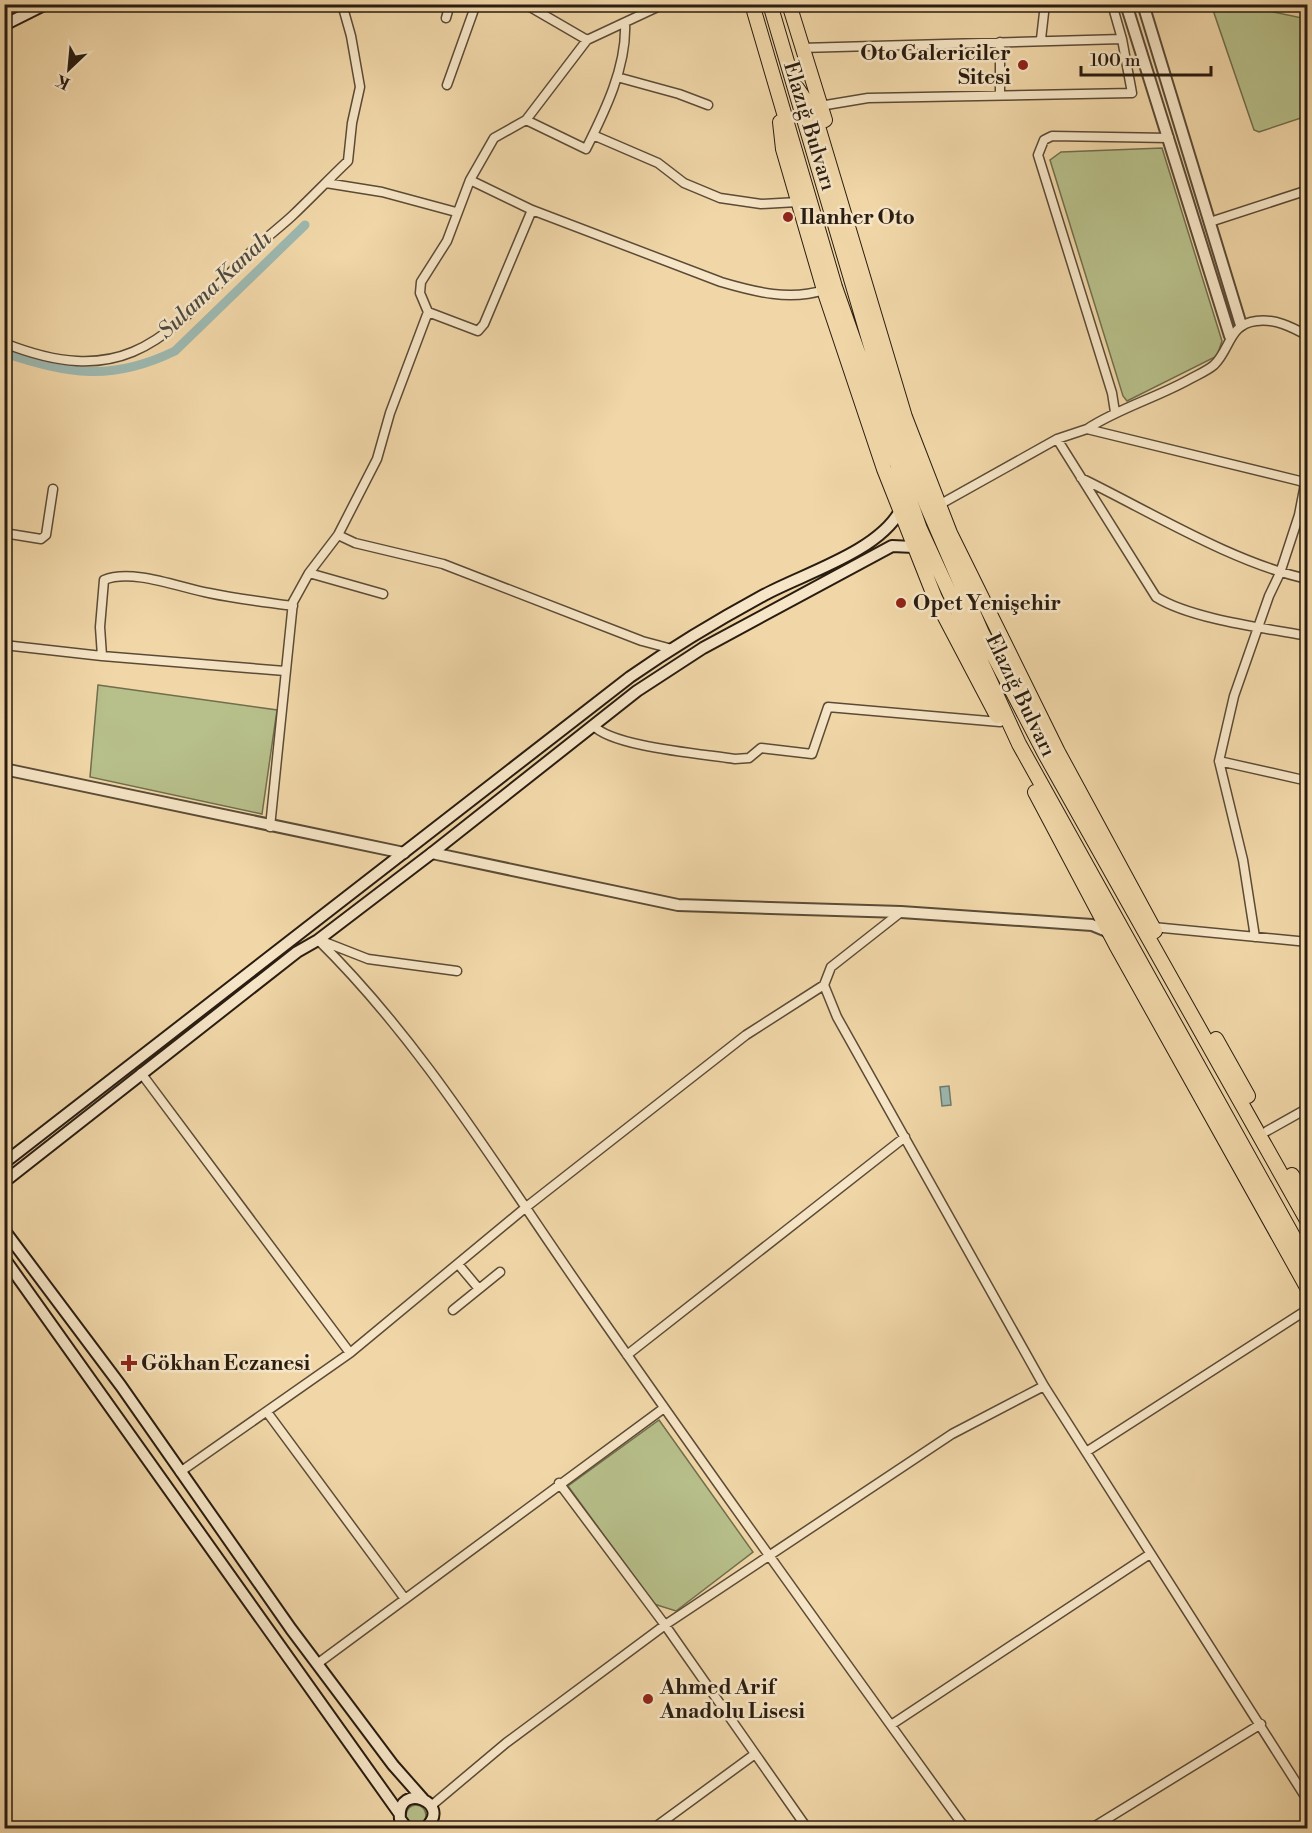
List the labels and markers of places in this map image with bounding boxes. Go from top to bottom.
place label: Oto Galericiler Sitesi [860,41,1011,91]
marker: Oto Galericiler Sitesi [1016,58,1030,72]
place label: Ilanher Oto [800,205,915,231]
marker: Ilanher Oto [781,210,795,224]
place label: Opet Yenişehir [913,591,1061,617]
marker: Opet Yenişehir [894,596,908,610]
place label: Gökhan Eczanesi [141,1351,311,1377]
marker: Gökhan Eczanesi [122,1356,136,1370]
place label: Ahmed Arif Anadolu Lisesi [659,1675,805,1725]
marker: Ahmed Arif Anadolu Lisesi [641,1692,655,1706]

